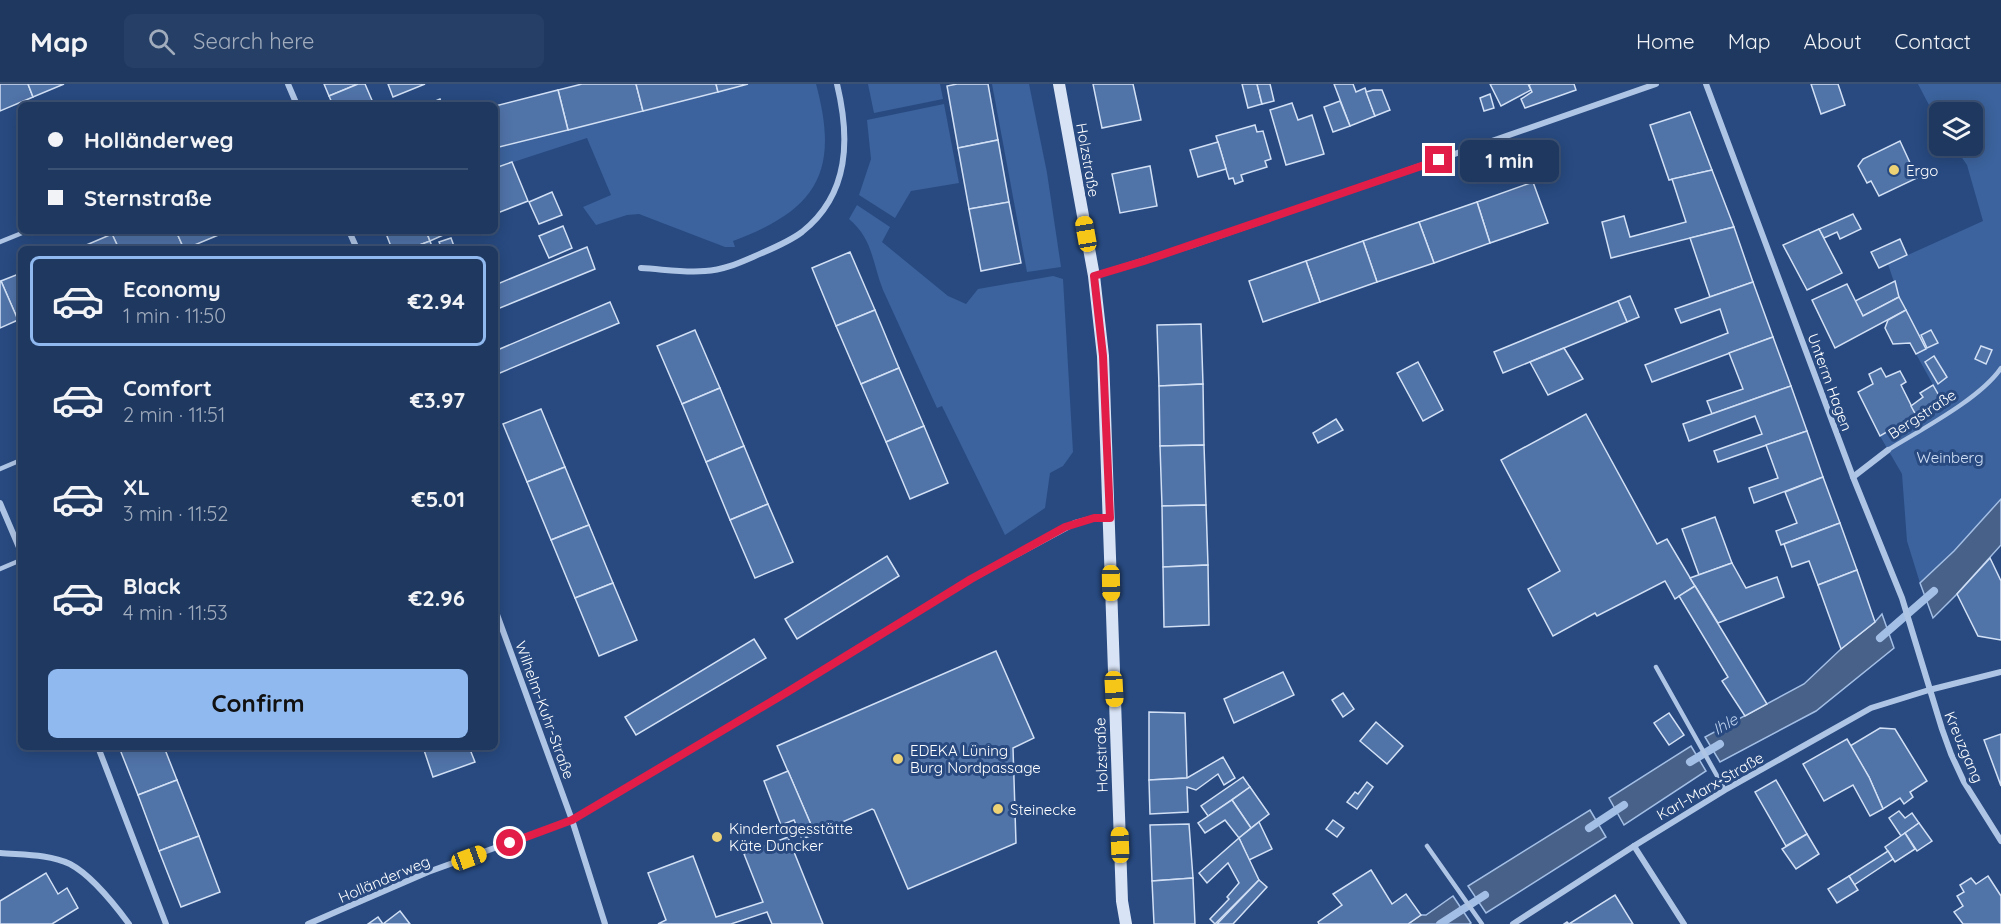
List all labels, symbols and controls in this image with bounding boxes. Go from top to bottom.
search box [124,14,544,68]
text: Map [30,24,88,59]
icon: search [145,25,178,58]
text: Search here [193,27,315,55]
text: Home [1636,28,1695,54]
text: Map [1728,28,1771,54]
text: About [1804,28,1862,54]
text: Contact [1895,28,1971,54]
map controls [1929,102,1983,156]
button: layers [1929,102,1983,156]
street label: Holzstraße [1072,121,1104,199]
text: Holländerweg [84,126,234,154]
callout: 1 min [1460,139,1559,181]
route end [1425,146,1452,173]
text: 1 min [1485,148,1534,173]
place label: Ergo [1906,161,1938,180]
marker: Ergo [1887,163,1901,177]
text: Sternstraße [84,184,212,212]
car [1074,215,1098,253]
icon: car [51,274,105,328]
text: Economy [123,275,221,303]
text: €2.94 [408,287,465,315]
text: 1 min · 11:50 [123,303,226,328]
street label: Unterm Hagen [1804,331,1856,433]
icon: car [51,373,105,427]
text: Comfort [123,374,212,402]
street label: Bergstraße [1884,385,1960,443]
text: €3.97 [410,386,465,414]
text: 2 min · 11:51 [123,402,225,427]
park label: Weinberg [1916,448,1984,467]
icon: car [51,472,105,526]
text: XL [123,473,150,501]
text: €5.01 [412,485,465,513]
text: 3 min · 11:52 [123,501,228,526]
car [1102,565,1120,601]
icon: car [51,571,105,625]
text: Black [123,572,181,600]
text: €2.96 [409,584,465,612]
text: 4 min · 11:53 [123,600,228,625]
street label: Wilhelm-Kuhr-Straße [511,638,579,782]
button: Confirm [48,669,468,738]
car [1104,671,1124,707]
water label: Ihle [1709,708,1742,739]
street label: Kreuzgang [1940,708,1988,786]
street label: Holzstraße [1090,717,1112,793]
place label: EDEKA Lüning Burg Nordpassage [910,741,1041,777]
street label: Karl-Marx-Straße [1653,748,1767,824]
marker: EDEKA Lüning Burg Nordpassage [891,752,905,766]
place label: Steinecke [1010,800,1076,819]
marker: Steinecke [991,802,1005,816]
place label: Kindertagesstätte Käte Duncker [729,819,853,855]
car [1110,827,1130,863]
route start [496,829,523,856]
marker: Kindertagesstätte Käte Duncker [710,830,724,844]
car [449,843,489,873]
street label: Holländerweg [335,851,433,907]

